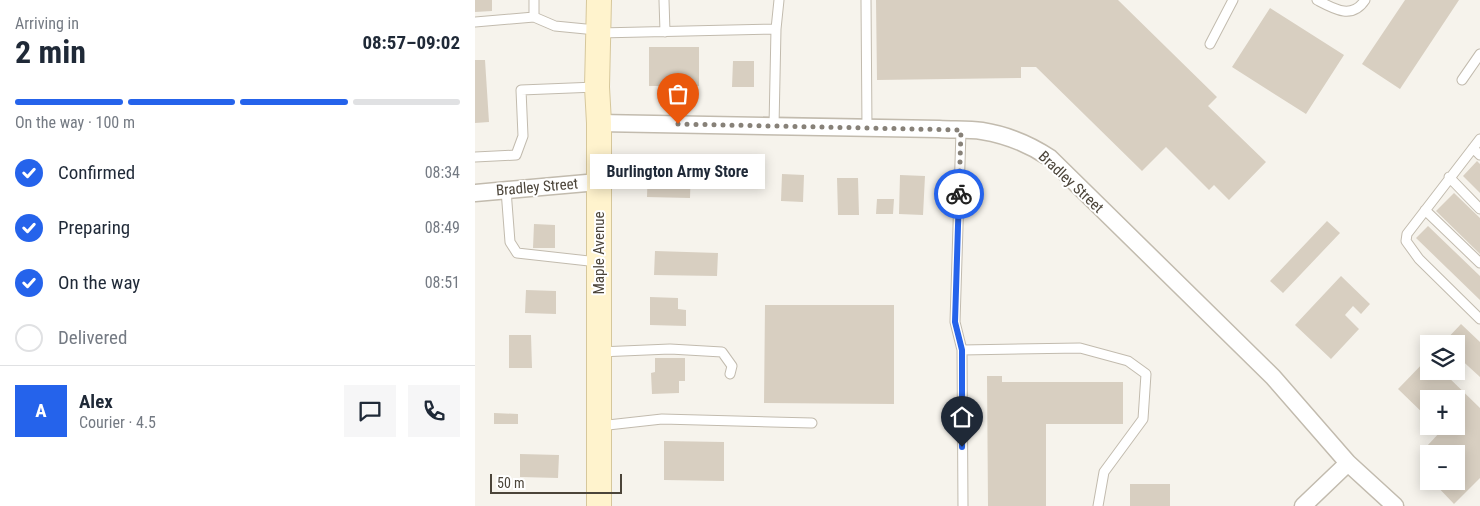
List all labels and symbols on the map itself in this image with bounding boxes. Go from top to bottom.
pin [657,73,699,124]
street label: Bradley Street [1035,147,1107,217]
callout: Burlington Army Store [591,154,765,189]
courier [934,169,984,219]
street label: Bradley Street [495,174,579,200]
street label: Maple Avenue [590,211,608,295]
pin [941,396,983,447]
scale bar [490,471,623,494]

